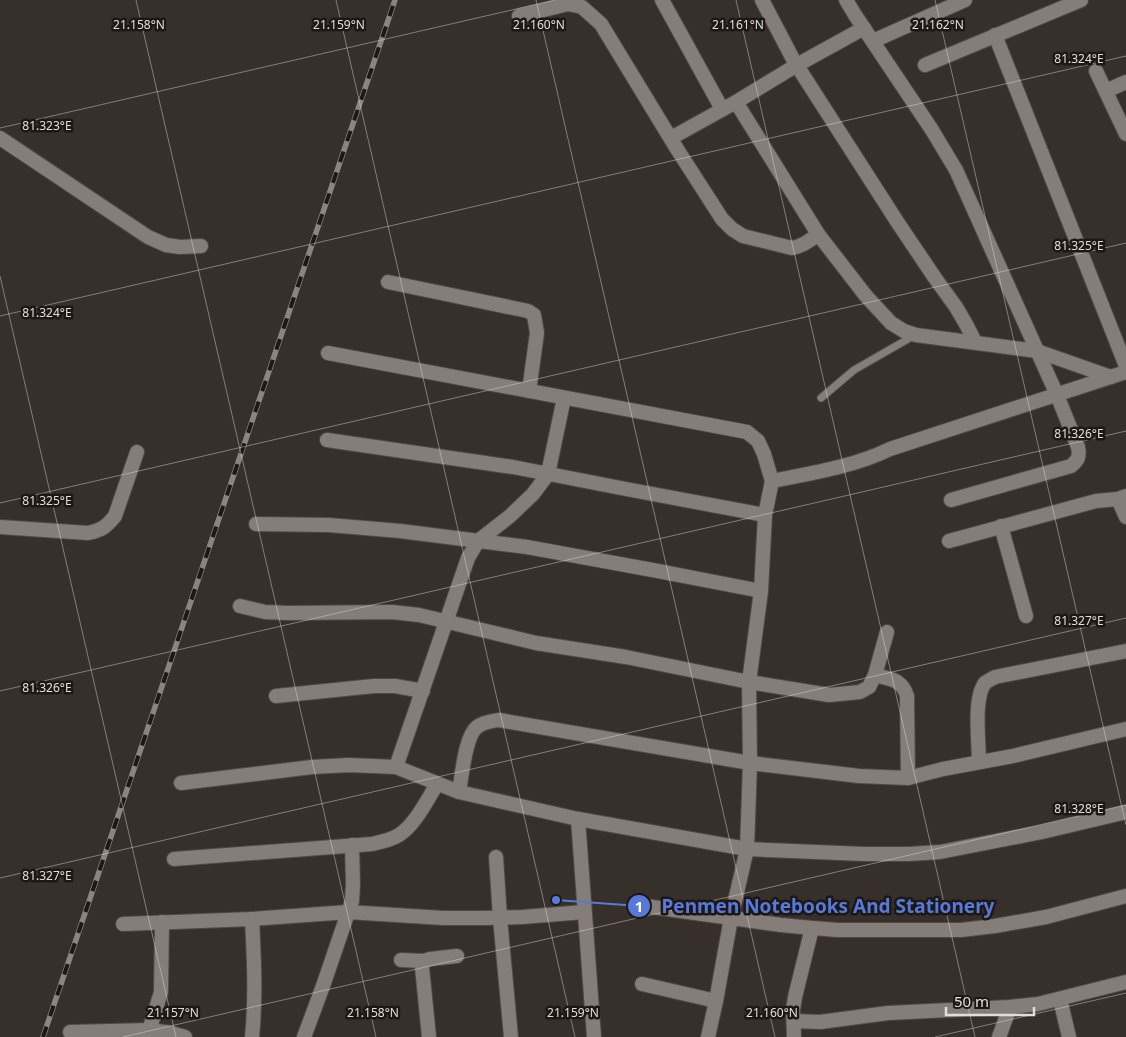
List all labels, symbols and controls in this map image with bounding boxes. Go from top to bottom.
text: 21.158°N [113,16,165,33]
text: 21.159°N [313,16,365,33]
text: 21.160°N [513,16,565,33]
text: 21.161°N [712,16,764,33]
text: 21.162°N [912,16,964,33]
text: 81.324°E [1054,50,1104,67]
text: 81.323°E [22,117,72,134]
text: 81.325°E [1054,237,1104,254]
text: 81.324°E [22,304,72,321]
text: 81.326°E [1054,425,1104,442]
text: 81.325°E [22,492,72,509]
text: 81.327°E [1054,612,1104,629]
text: 81.326°E [22,679,72,696]
text: 81.328°E [1054,800,1104,817]
text: 81.327°E [22,867,72,884]
callout: Penmen Notebooks And Stationery [627,889,1005,923]
text: Penmen Notebooks And Stationery [662,893,995,919]
text: 1 [635,896,643,916]
scale bar [946,984,1034,1016]
text: 50 m [954,991,989,1011]
text: 21.157°N [147,1004,199,1021]
text: 21.158°N [347,1004,399,1021]
text: 21.159°N [547,1004,599,1021]
text: 21.160°N [746,1004,798,1021]

